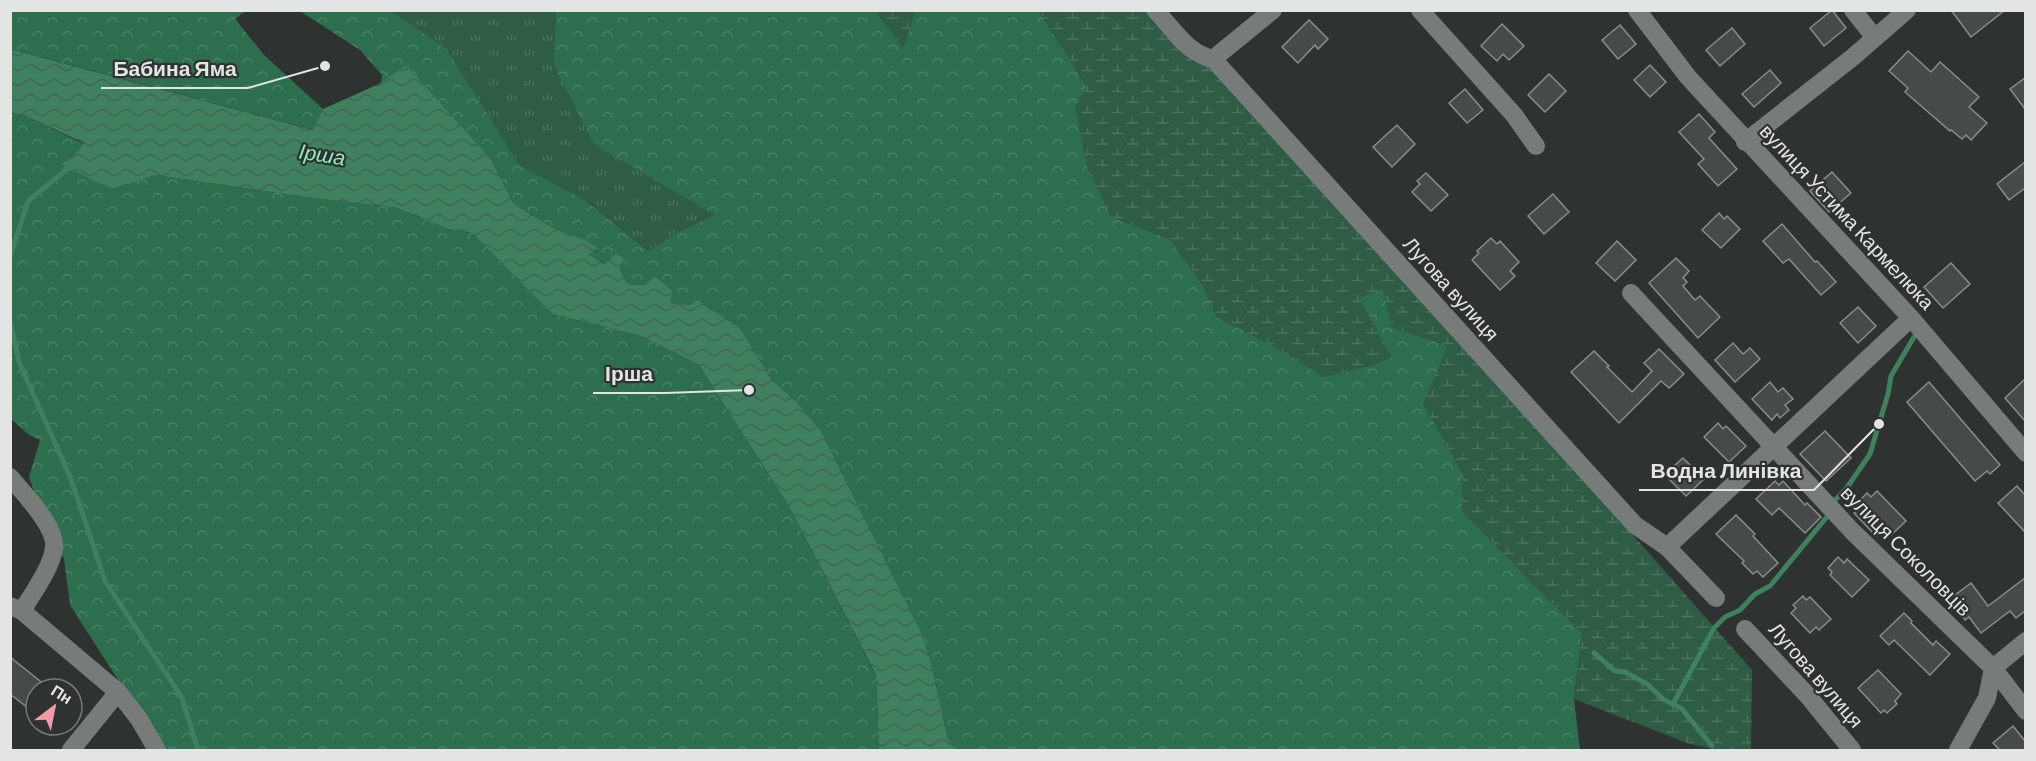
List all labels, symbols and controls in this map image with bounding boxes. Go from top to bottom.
callout: Бабина Яма [101,49,248,88]
text: Бабина Яма [113,55,237,80]
street label: вулиця Устима Кармелюка [1756,119,1940,315]
water label: Ірша [297,138,347,170]
street label: Лугова вулиця [1399,231,1505,345]
callout: Ірша [593,354,665,393]
text: Ірша [605,360,653,385]
callout: Водна Линівка [1639,451,1814,490]
text: Водна Линівка [1651,457,1802,482]
street label: вулиця Соколовців [1837,480,1977,620]
street label: Лугова вулиця [1764,617,1869,732]
north arrow [24,677,84,737]
text: Пн [48,680,76,708]

